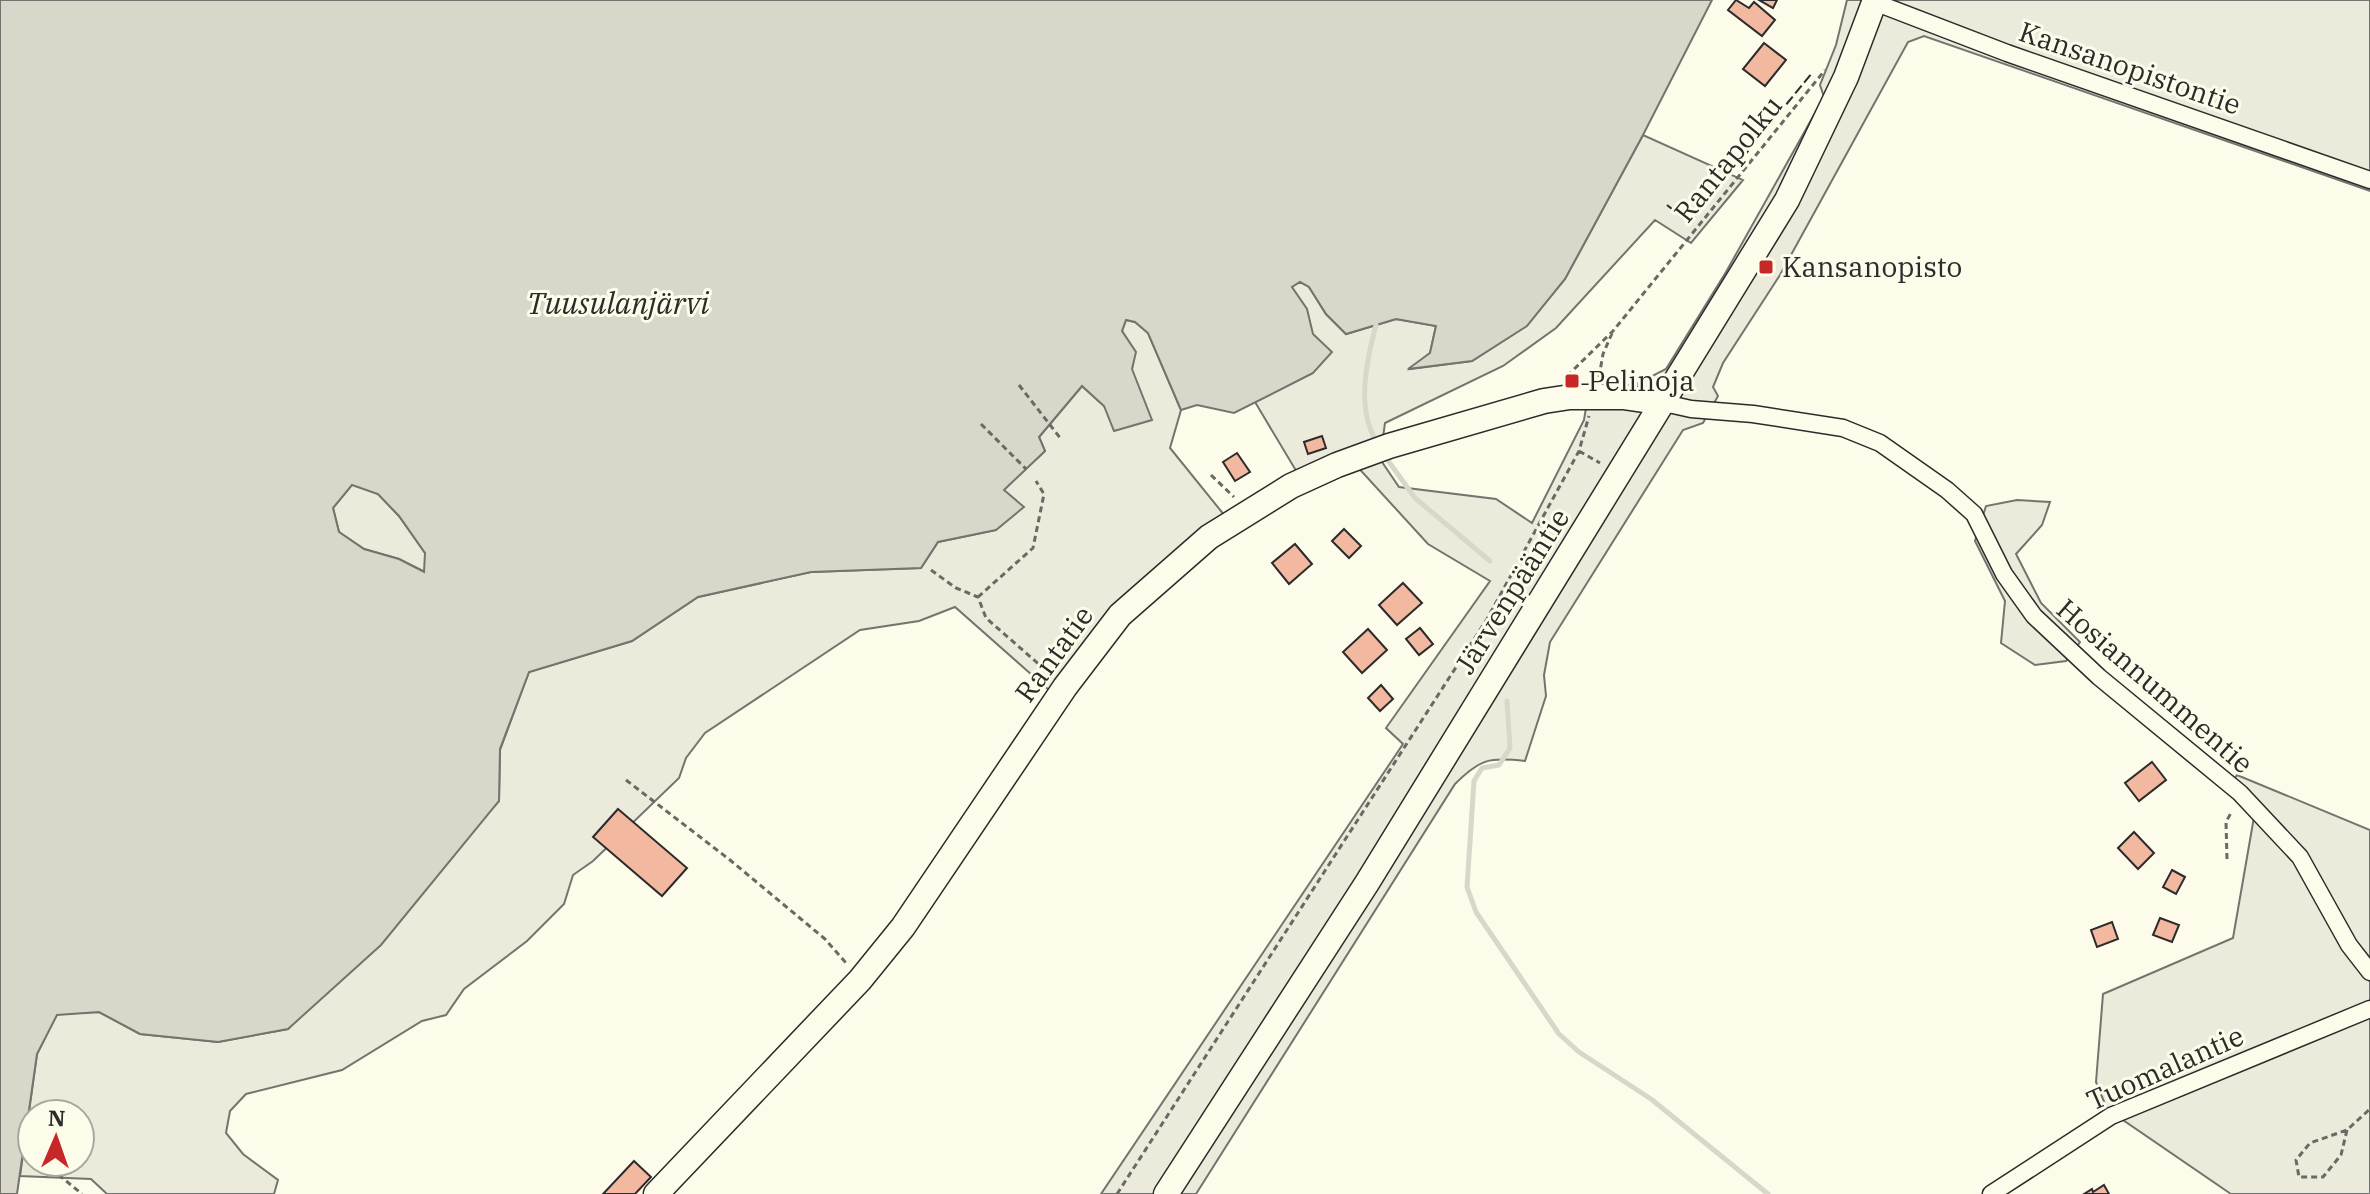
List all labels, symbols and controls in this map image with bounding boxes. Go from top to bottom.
street label: Kansanopistontie [2014,12,2246,123]
street label: Rantapolku [1665,88,1790,229]
place label: Kansanopisto [1782,248,1962,285]
marker: Kansanopisto [1757,258,1775,276]
water label: Tuusulanjärvi [527,283,709,322]
place label: Pelinoja [1588,362,1695,399]
marker: Pelinoja [1563,372,1581,390]
street label: Järvenpääntie [1446,501,1577,680]
street label: Hosiannummentie [2049,590,2261,781]
street label: Rantatie [1006,598,1101,709]
street label: Tuomalantie [2080,1016,2249,1119]
north arrow [16,1098,96,1178]
text: N [48,1103,66,1132]

